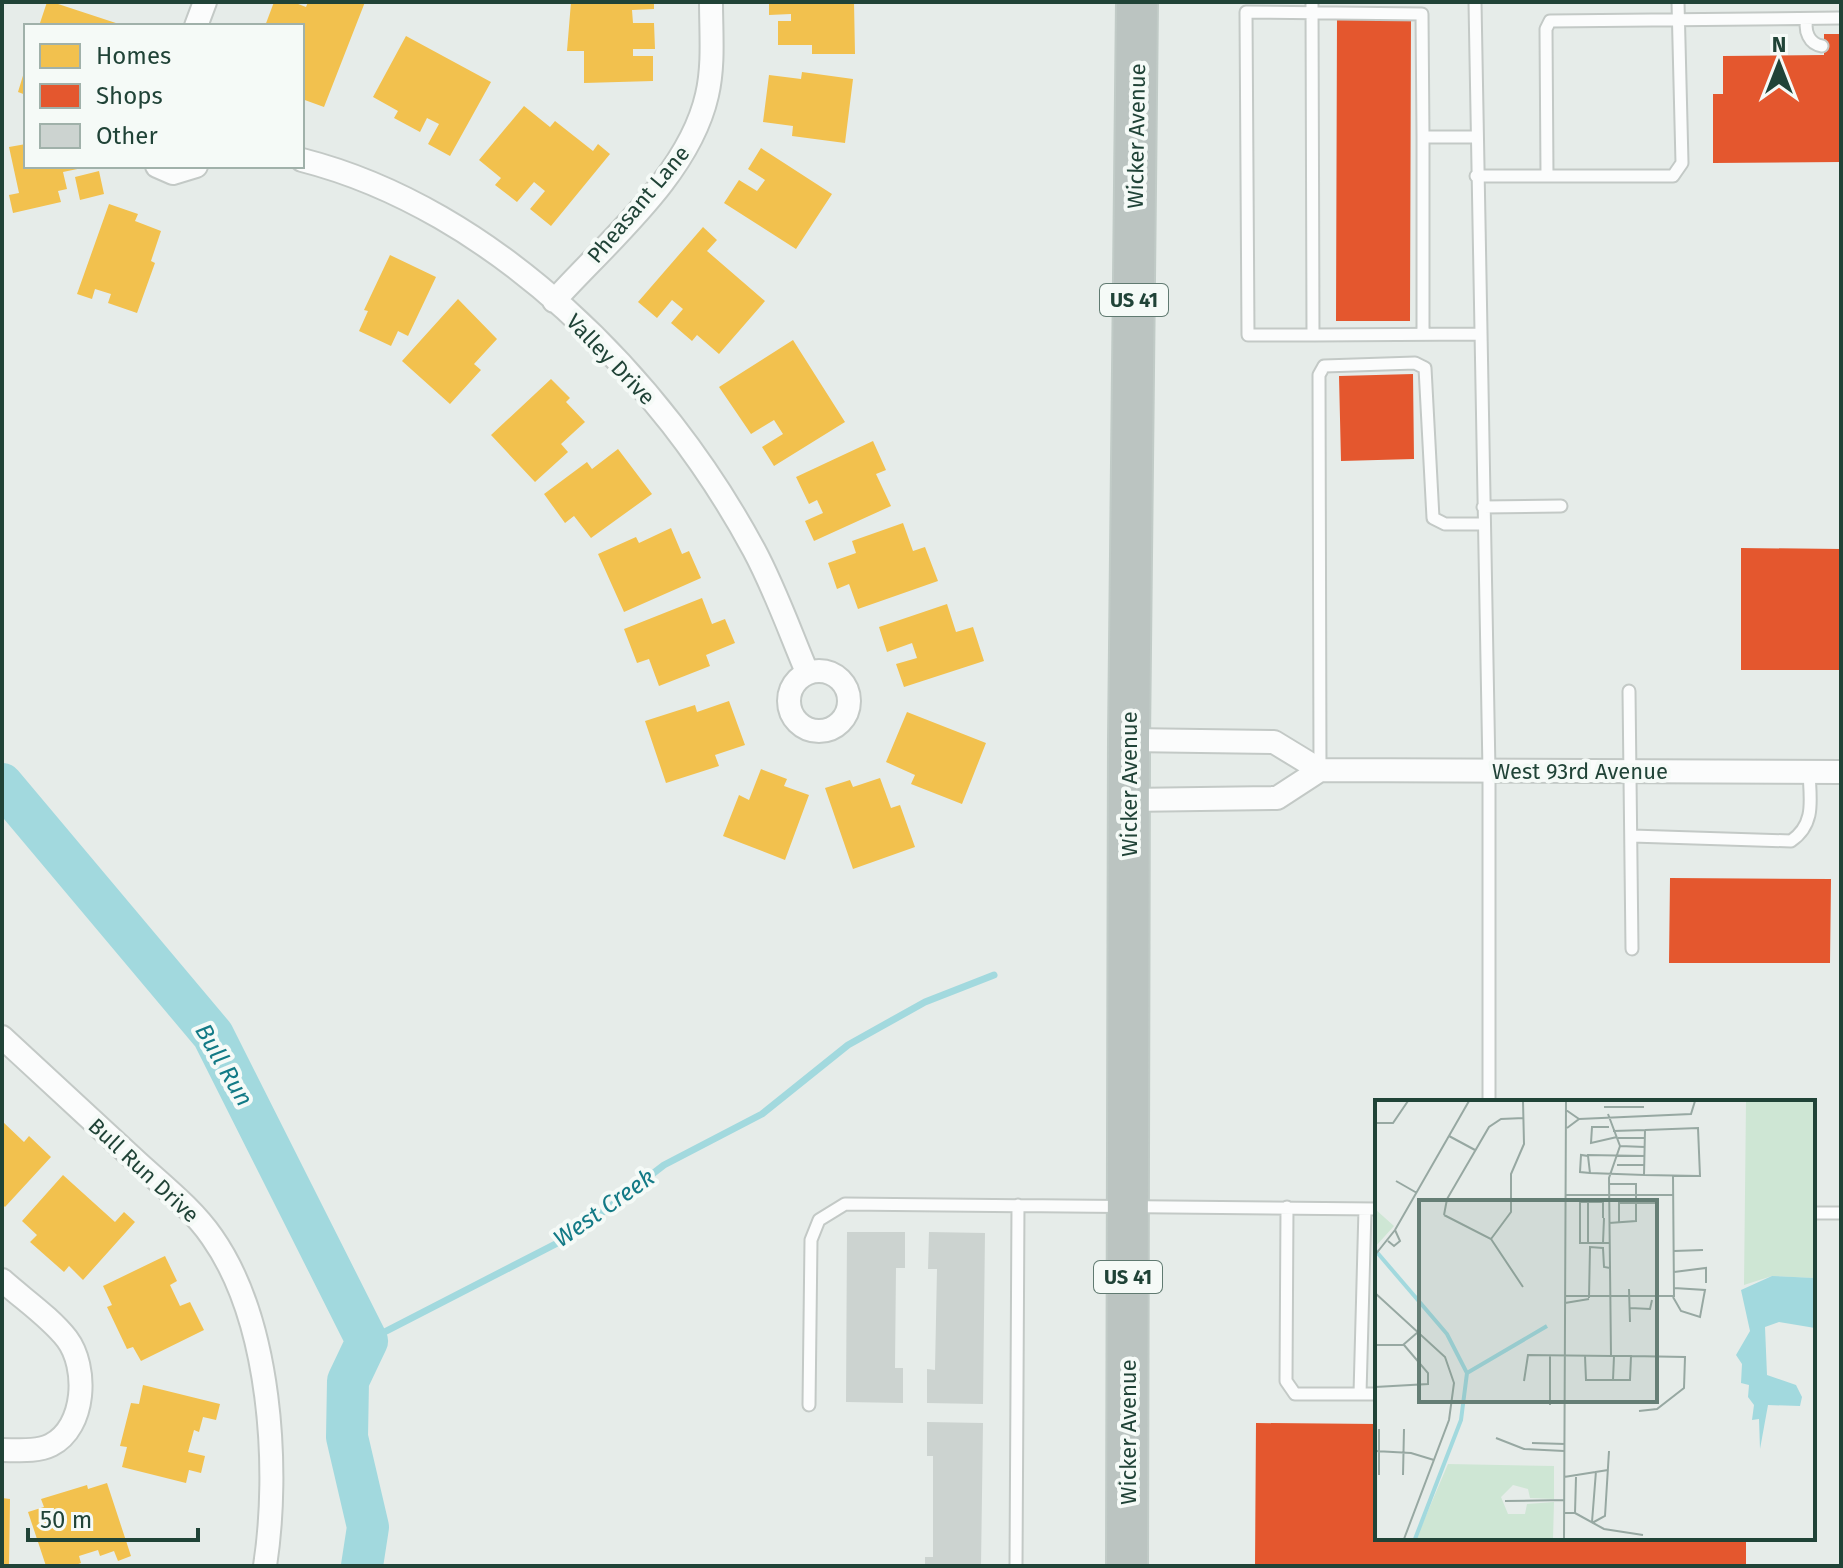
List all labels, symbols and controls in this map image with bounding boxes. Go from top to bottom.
legend [24,24,304,168]
north arrow [1739,24,1819,104]
text: N [1772,31,1786,58]
text: Homes [96,42,171,70]
street label: Wicker Avenue [1122,63,1151,209]
text: Shops [96,82,163,110]
text: Other [96,122,158,150]
street label: Pheasant Lane [581,140,695,269]
road number: US 41 [1100,284,1168,316]
street label: Valley Drive [561,308,661,410]
street label: Wicker Avenue [1116,711,1143,857]
street label: West 93rd Avenue [1492,758,1668,785]
water label: Bull Run [189,1019,259,1111]
inset map [1375,1100,1815,1540]
street label: Bull Run Drive [83,1112,205,1228]
water label: West Creek [548,1163,660,1253]
road number: US 41 [1094,1261,1162,1293]
street label: Wicker Avenue [1115,1359,1142,1505]
scale bar [28,1492,198,1542]
text: 50 m [40,1506,92,1534]

